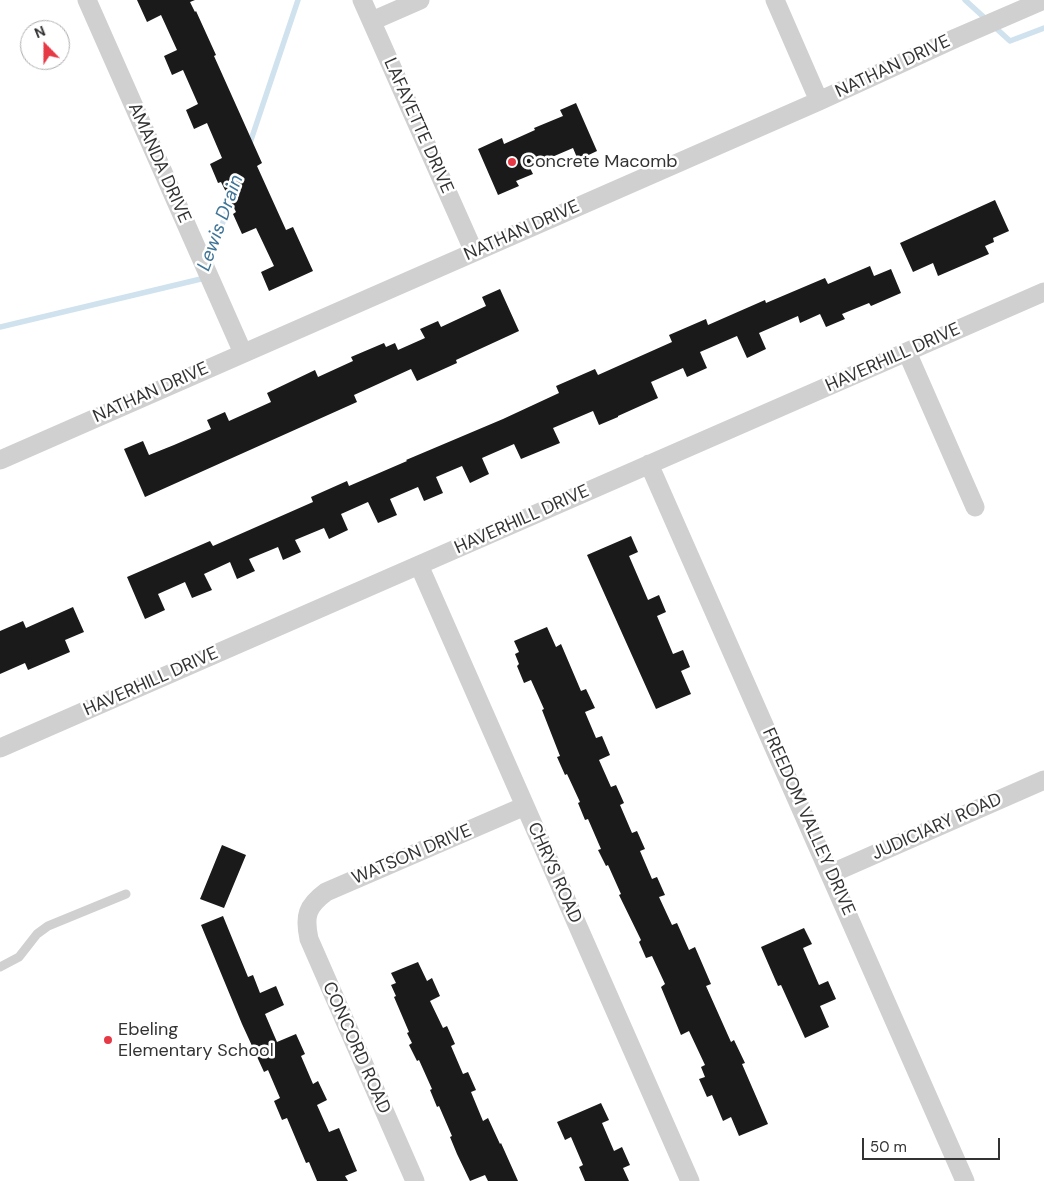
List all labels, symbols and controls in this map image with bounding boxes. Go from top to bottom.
north arrow [20,20,70,70]
text: N [32,22,48,42]
street label: NATHAN DRIVE [832,31,954,103]
street label: LAFAYETTE DRIVE [379,55,457,197]
street label: AMANDA DRIVE [123,100,195,226]
place label: Concrete Macomb [522,151,677,173]
marker: Concrete Macomb [506,156,518,168]
water label: Lewis Drain [193,172,249,274]
street label: NATHAN DRIVE [461,196,583,266]
street label: HAVERHILL DRIVE [822,319,964,397]
street label: NATHAN DRIVE [90,358,212,428]
street label: HAVERHILL DRIVE [451,481,593,559]
street label: HAVERHILL DRIVE [80,643,222,721]
street label: FREEDOM VALLEY DRIVE [757,725,859,919]
street label: JUDICIARY ROAD [869,789,1005,865]
street label: CHRYS ROAD [522,819,586,927]
street label: WATSON DRIVE [349,820,475,890]
street label: CONCORD ROAD [317,979,395,1117]
place label: Ebeling Elementary School [118,1019,274,1062]
marker: Ebeling Elementary School [102,1034,114,1046]
scale bar [864,1128,1002,1160]
text: 50 m [870,1137,907,1157]

